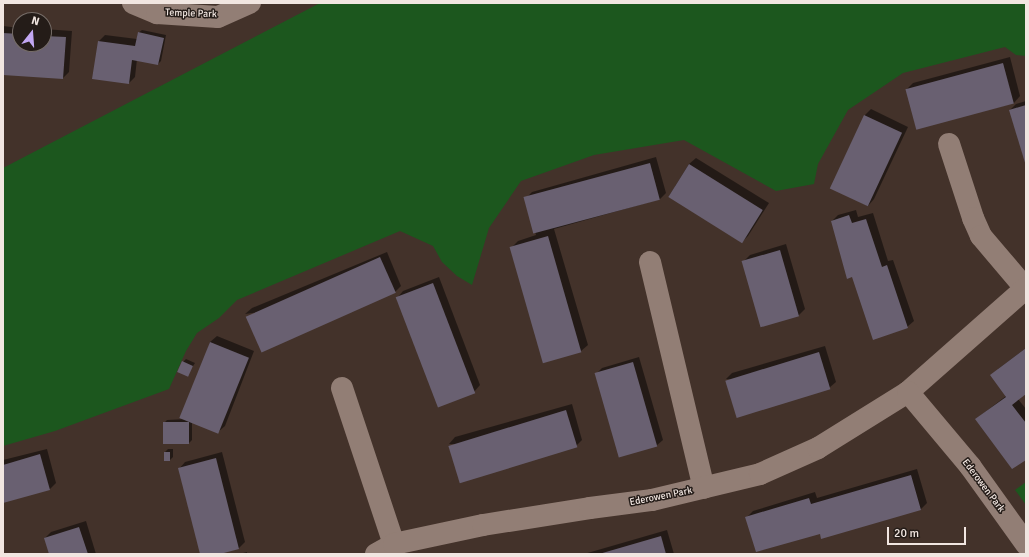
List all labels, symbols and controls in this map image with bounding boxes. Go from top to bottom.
street label: Temple Park [165,7,217,21]
north arrow [12,12,52,52]
text: N [30,14,41,28]
street label: Ederowen Park [959,457,1007,515]
street label: Ederowen Park [629,485,693,509]
scale bar [889,519,968,545]
text: 20 m [894,526,919,541]

